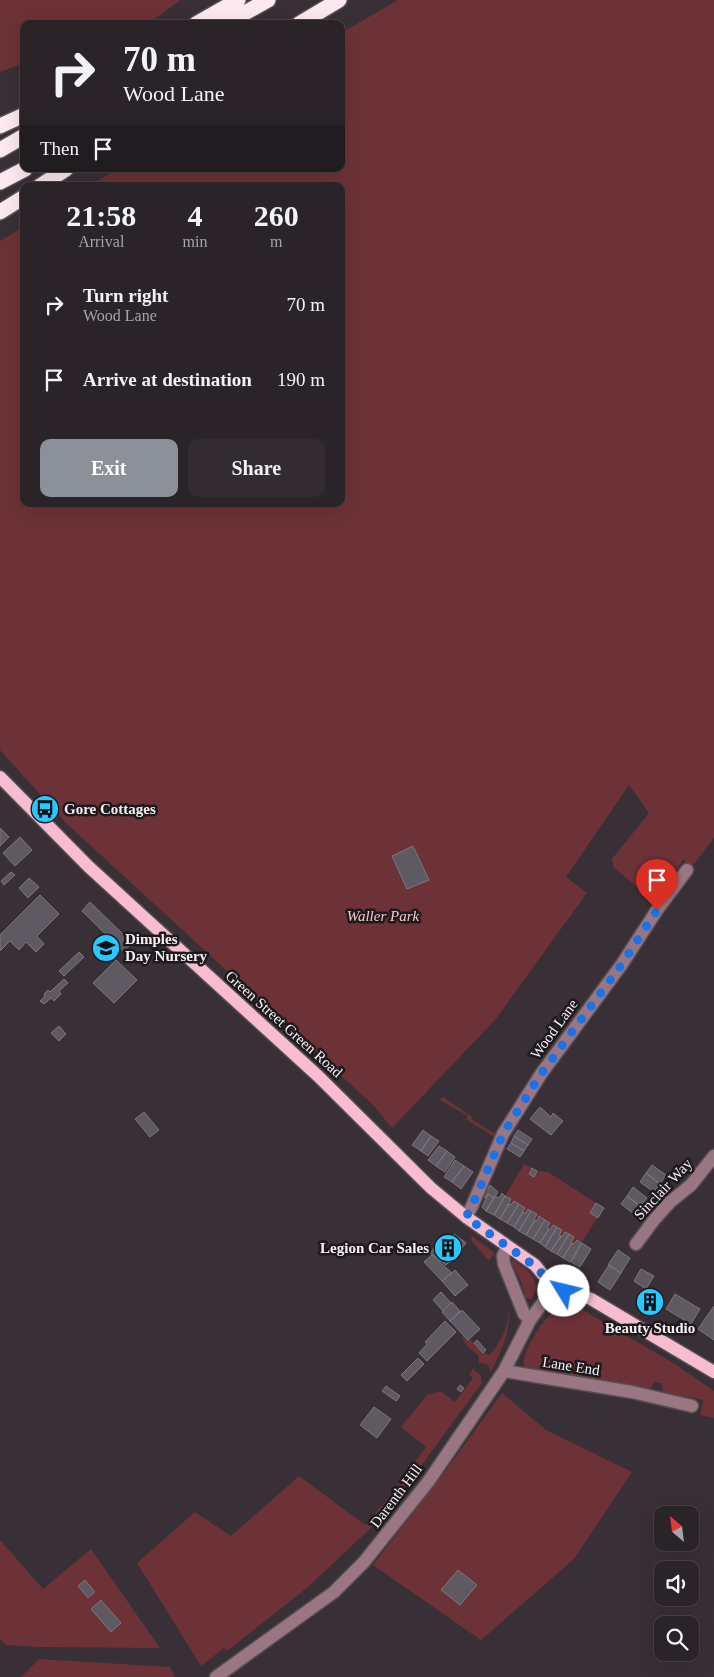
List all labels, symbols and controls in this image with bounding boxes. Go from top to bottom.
icon: right [40,40,105,105]
text: 70 m [123,40,196,79]
text: Wood Lane [123,81,224,106]
icon: arrive [89,135,117,163]
text: Then [40,138,79,159]
text: 21:58 [66,199,136,232]
text: 4 [187,199,202,232]
text: 260 [254,199,299,232]
text: Arrival [78,233,124,250]
text: min [183,233,207,250]
text: m [270,233,282,250]
text: Turn right [83,285,168,306]
icon: right [40,291,68,319]
text: 70 m [286,294,325,315]
text: Wood Lane [83,307,157,324]
icon: arrive [40,366,68,394]
text: Arrive at destination [83,369,252,390]
text: 190 m [277,369,325,390]
button: Exit [40,439,178,497]
button: Share [188,439,325,497]
bus stop icon: Gore Cottages [30,794,60,824]
place label: Gore Cottages [64,801,156,817]
pin [636,859,678,910]
icon: arrive [643,866,671,894]
park label: Waller Park [347,908,420,924]
place label: Dimples Day Nursery [125,931,208,964]
school or university icon: Dimples Day Nursery [91,933,121,963]
street label: Green Street Green Road [222,967,346,1081]
street label: Wood Lane [527,996,581,1062]
street label: Sinclair Way [631,1155,696,1223]
building icon: Legion Car Sales [433,1233,463,1263]
place label: Legion Car Sales [320,1240,429,1256]
position arrow [537,1264,589,1316]
building icon: Beauty Studio [635,1287,665,1317]
place label: Beauty Studio [605,1320,695,1336]
street label: Lane End [541,1354,601,1379]
street label: Darenth Hill [367,1461,425,1531]
north arrow [654,1506,699,1551]
map controls [654,1506,699,1661]
button: sound [654,1561,699,1606]
button: search [654,1616,699,1661]

